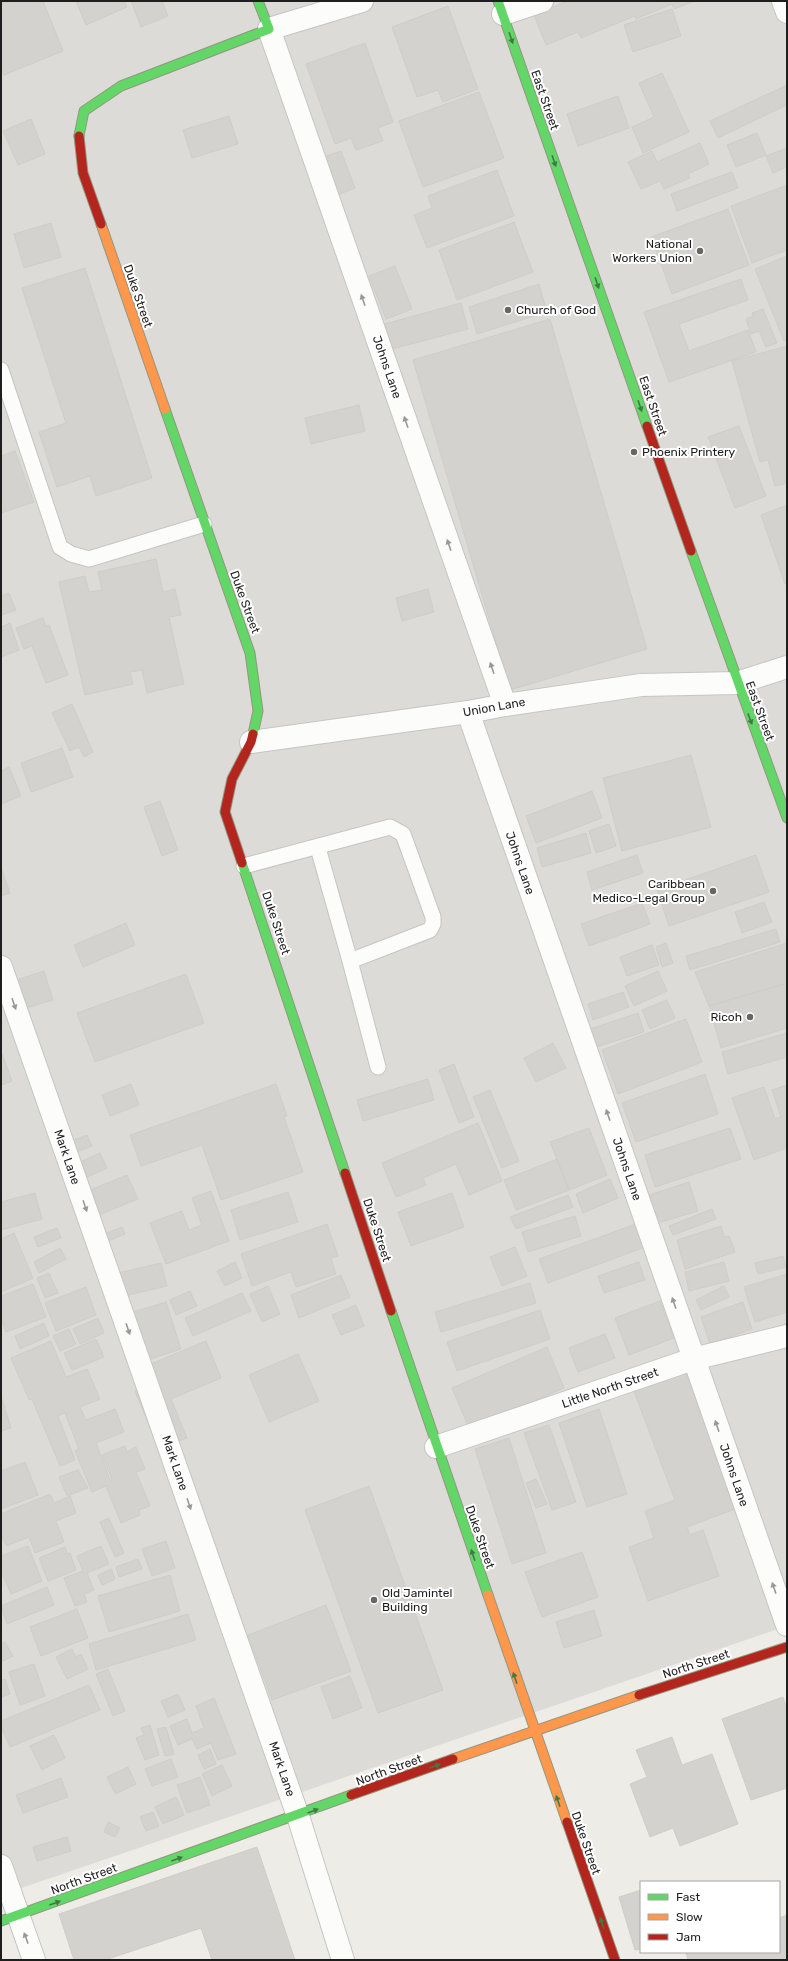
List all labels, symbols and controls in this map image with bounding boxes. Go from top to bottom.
one-way arrow [508,32,514,44]
street label: East Street [528,68,562,132]
one-way arrow [551,155,557,167]
place label: National Workers Union [612,237,692,265]
marker: National Workers Union [695,246,705,256]
street label: Duke Street [121,263,155,330]
one-way arrow [594,278,600,290]
one-way arrow [360,293,366,305]
place label: Church of God [516,303,596,317]
marker: Church of God [503,305,513,315]
street label: Johns Lane [370,334,404,401]
street label: East Street [636,374,670,438]
one-way arrow [637,400,643,412]
one-way arrow [403,416,409,428]
place label: Phoenix Printery [642,445,736,459]
marker: Phoenix Printery [629,447,639,457]
one-way arrow [446,539,452,551]
street label: Duke Street [227,569,263,636]
one-way arrow [489,661,495,673]
street label: East Street [743,679,777,743]
street label: Union Lane [462,695,527,719]
one-way arrow [748,714,754,726]
street label: Johns Lane [503,830,537,897]
place label: Caribbean Medico-Legal Group [593,877,705,905]
marker: Caribbean Medico-Legal Group [708,886,718,896]
street label: Duke Street [259,890,293,957]
one-way arrow [11,999,17,1011]
place label: Ricoh [710,1010,742,1024]
marker: Ricoh [745,1012,755,1022]
one-way arrow [605,1108,611,1120]
street label: Mark Lane [51,1128,83,1187]
street label: Johns Lane [610,1136,644,1203]
street label: Duke Street [360,1197,394,1264]
one-way arrow [82,1201,88,1213]
one-way arrow [671,1297,677,1309]
one-way arrow [125,1323,131,1335]
street label: Little North Street [560,1365,660,1411]
one-way arrow [714,1420,720,1432]
street label: Mark Lane [159,1434,191,1493]
street label: Johns Lane [717,1442,751,1509]
one-way arrow [187,1499,193,1511]
street label: Duke Street [463,1504,497,1571]
one-way arrow [470,1549,476,1561]
one-way arrow [771,1582,777,1594]
place label: Old Jamintel Building [382,1586,452,1614]
marker: Old Jamintel Building [369,1595,379,1605]
street label: North Street [661,1647,731,1681]
one-way arrow [512,1672,518,1684]
street label: Mark Lane [266,1740,298,1799]
street label: North Street [354,1751,424,1788]
one-way arrow [429,1763,441,1769]
one-way arrow [555,1794,561,1806]
one-way arrow [307,1807,319,1813]
street label: Duke Street [569,1810,603,1877]
one-way arrow [171,1856,183,1862]
street label: North Street [49,1860,119,1897]
legend [640,1881,780,1953]
text: Fast [676,1890,700,1904]
one-way arrow [49,1899,61,1905]
text: Slow [676,1910,703,1924]
one-way arrow [598,1917,604,1929]
text: Jam [676,1930,701,1944]
one-way arrow [22,1931,28,1943]

